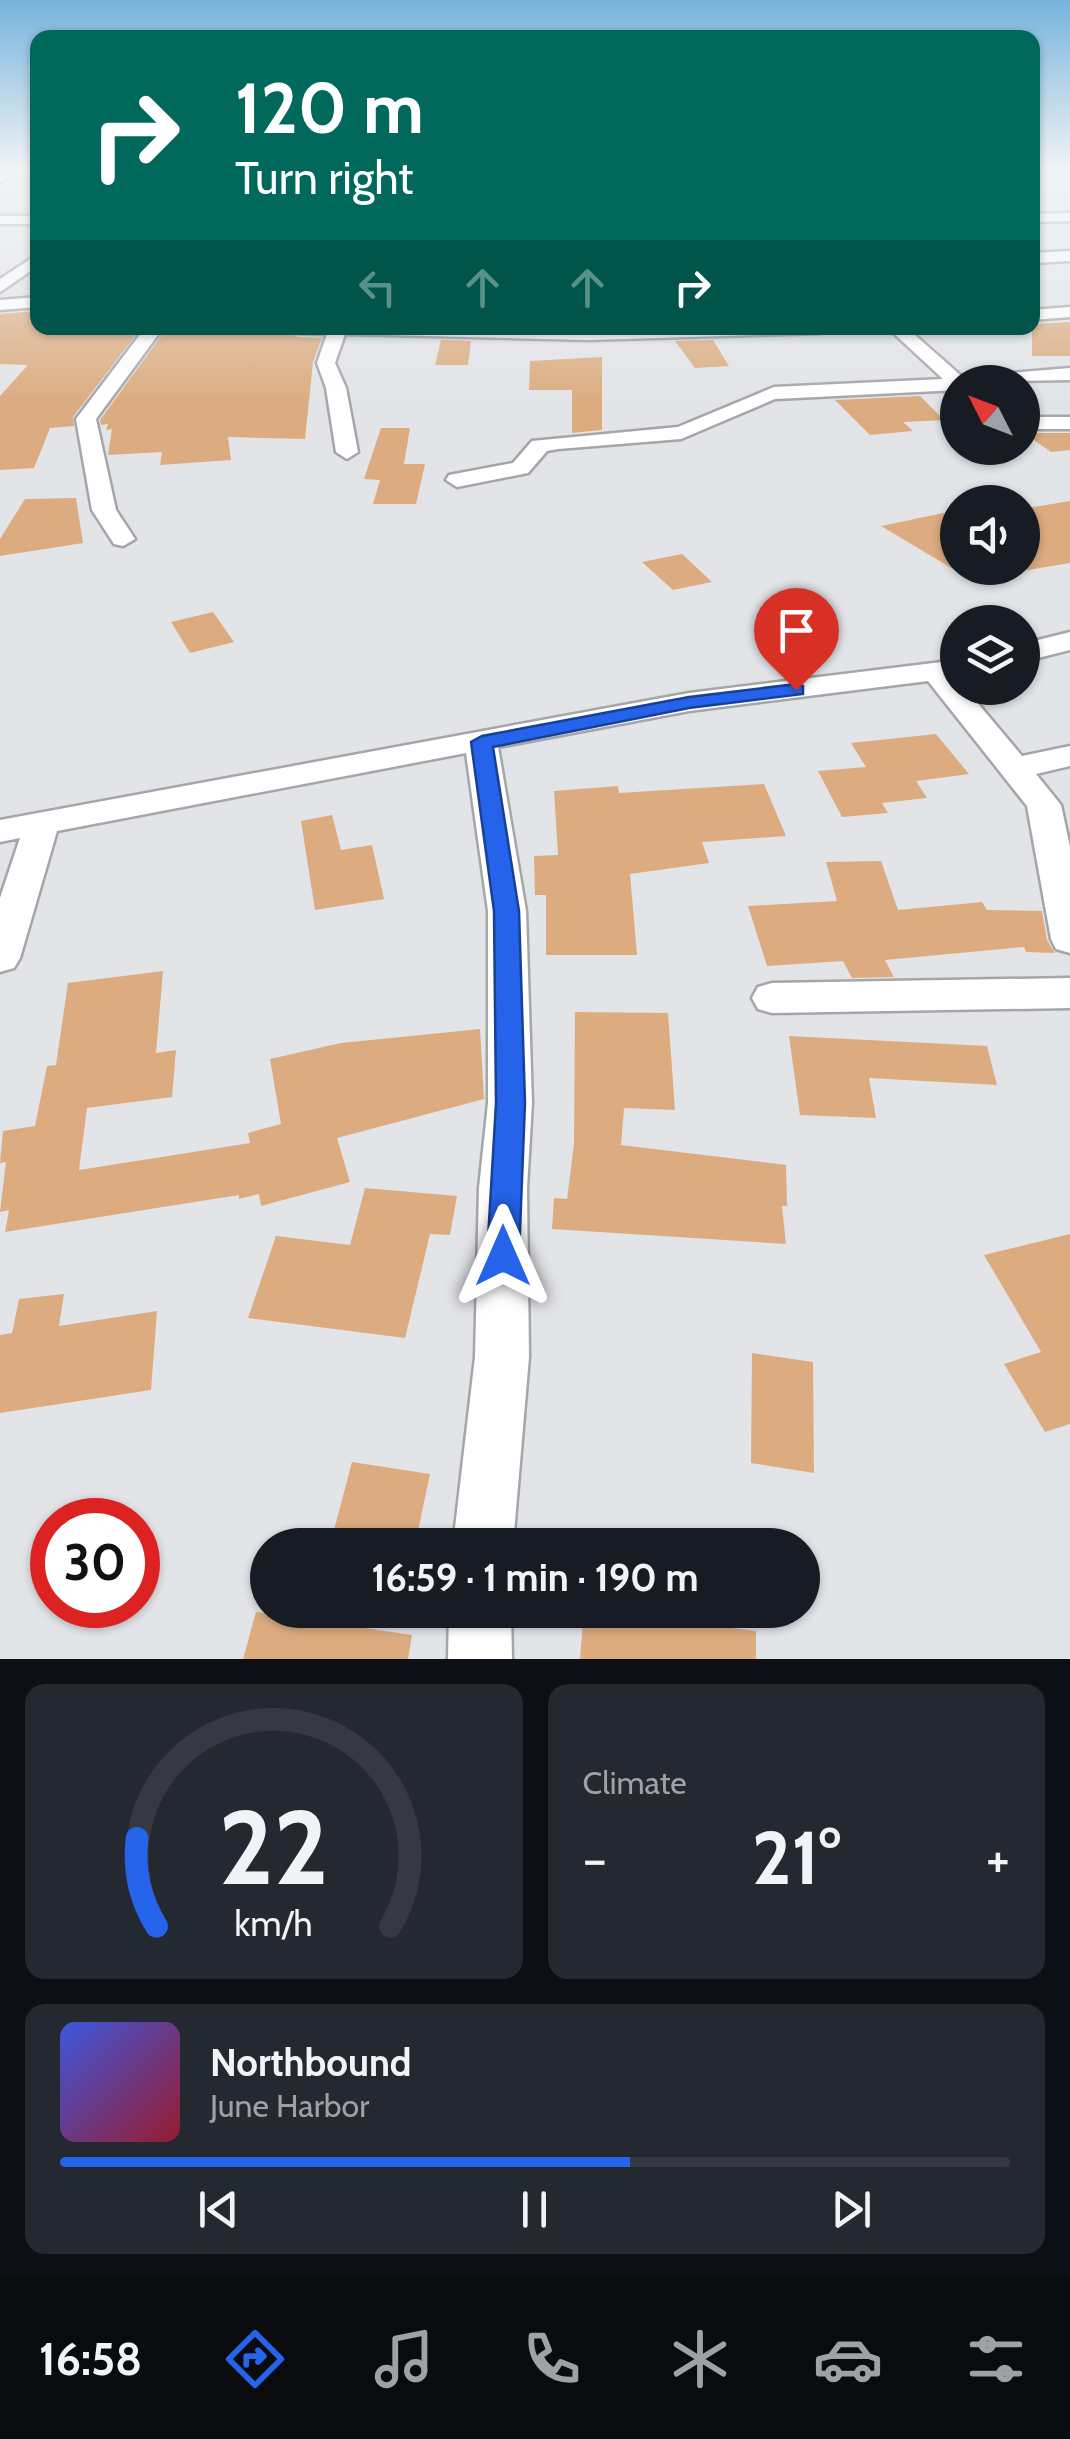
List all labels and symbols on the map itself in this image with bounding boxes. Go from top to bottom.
north arrow [940,365,1040,465]
pin [754,588,839,691]
position arrow [451,1204,555,1308]
speed limit sign: 30 [30,1498,160,1628]

